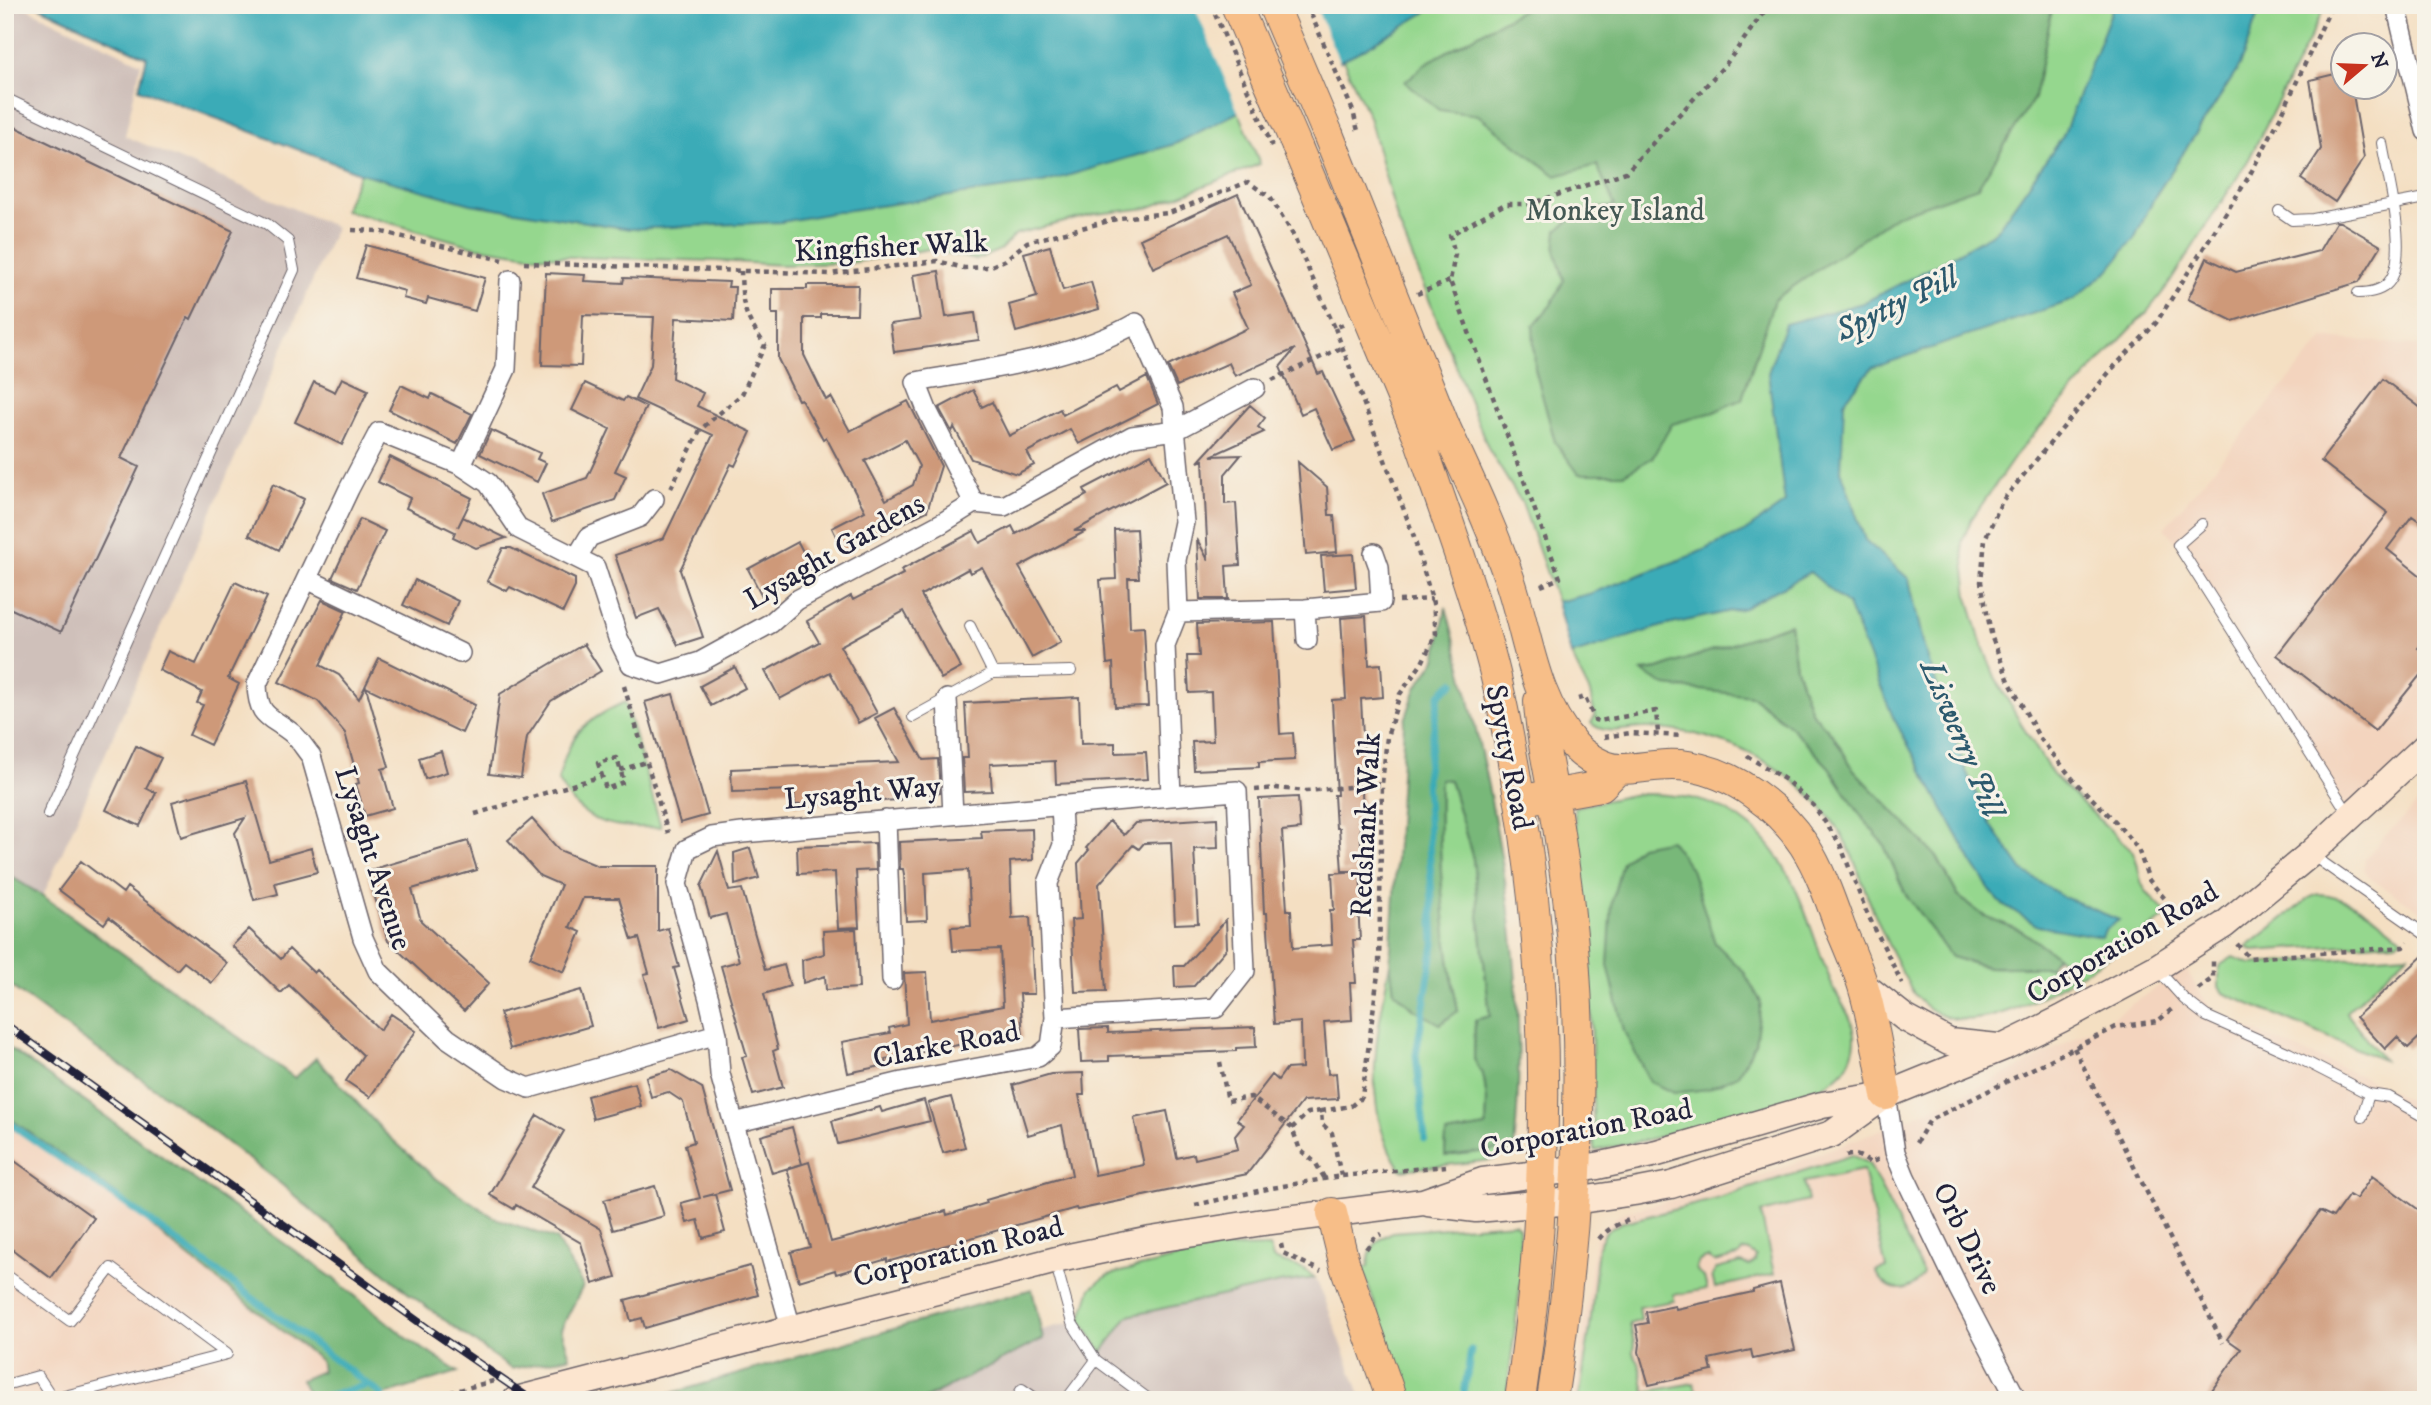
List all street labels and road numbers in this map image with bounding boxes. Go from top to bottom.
street label: Kingfisher Walk [793,224,989,271]
street label: Lysaght Gardens [738,486,932,619]
street label: Spytty Road [1476,682,1541,833]
street label: Redshank Walk [1343,732,1390,918]
street label: Lysaght Avenue [325,762,420,955]
street label: Lysaght Way [782,768,943,819]
street label: Corporation Road [2020,873,2225,1013]
street label: Clarke Road [870,1013,1023,1078]
street label: Corporation Road [1477,1091,1695,1168]
street label: Orb Drive [1924,1177,2010,1301]
street label: Corporation Road [849,1208,1067,1296]

